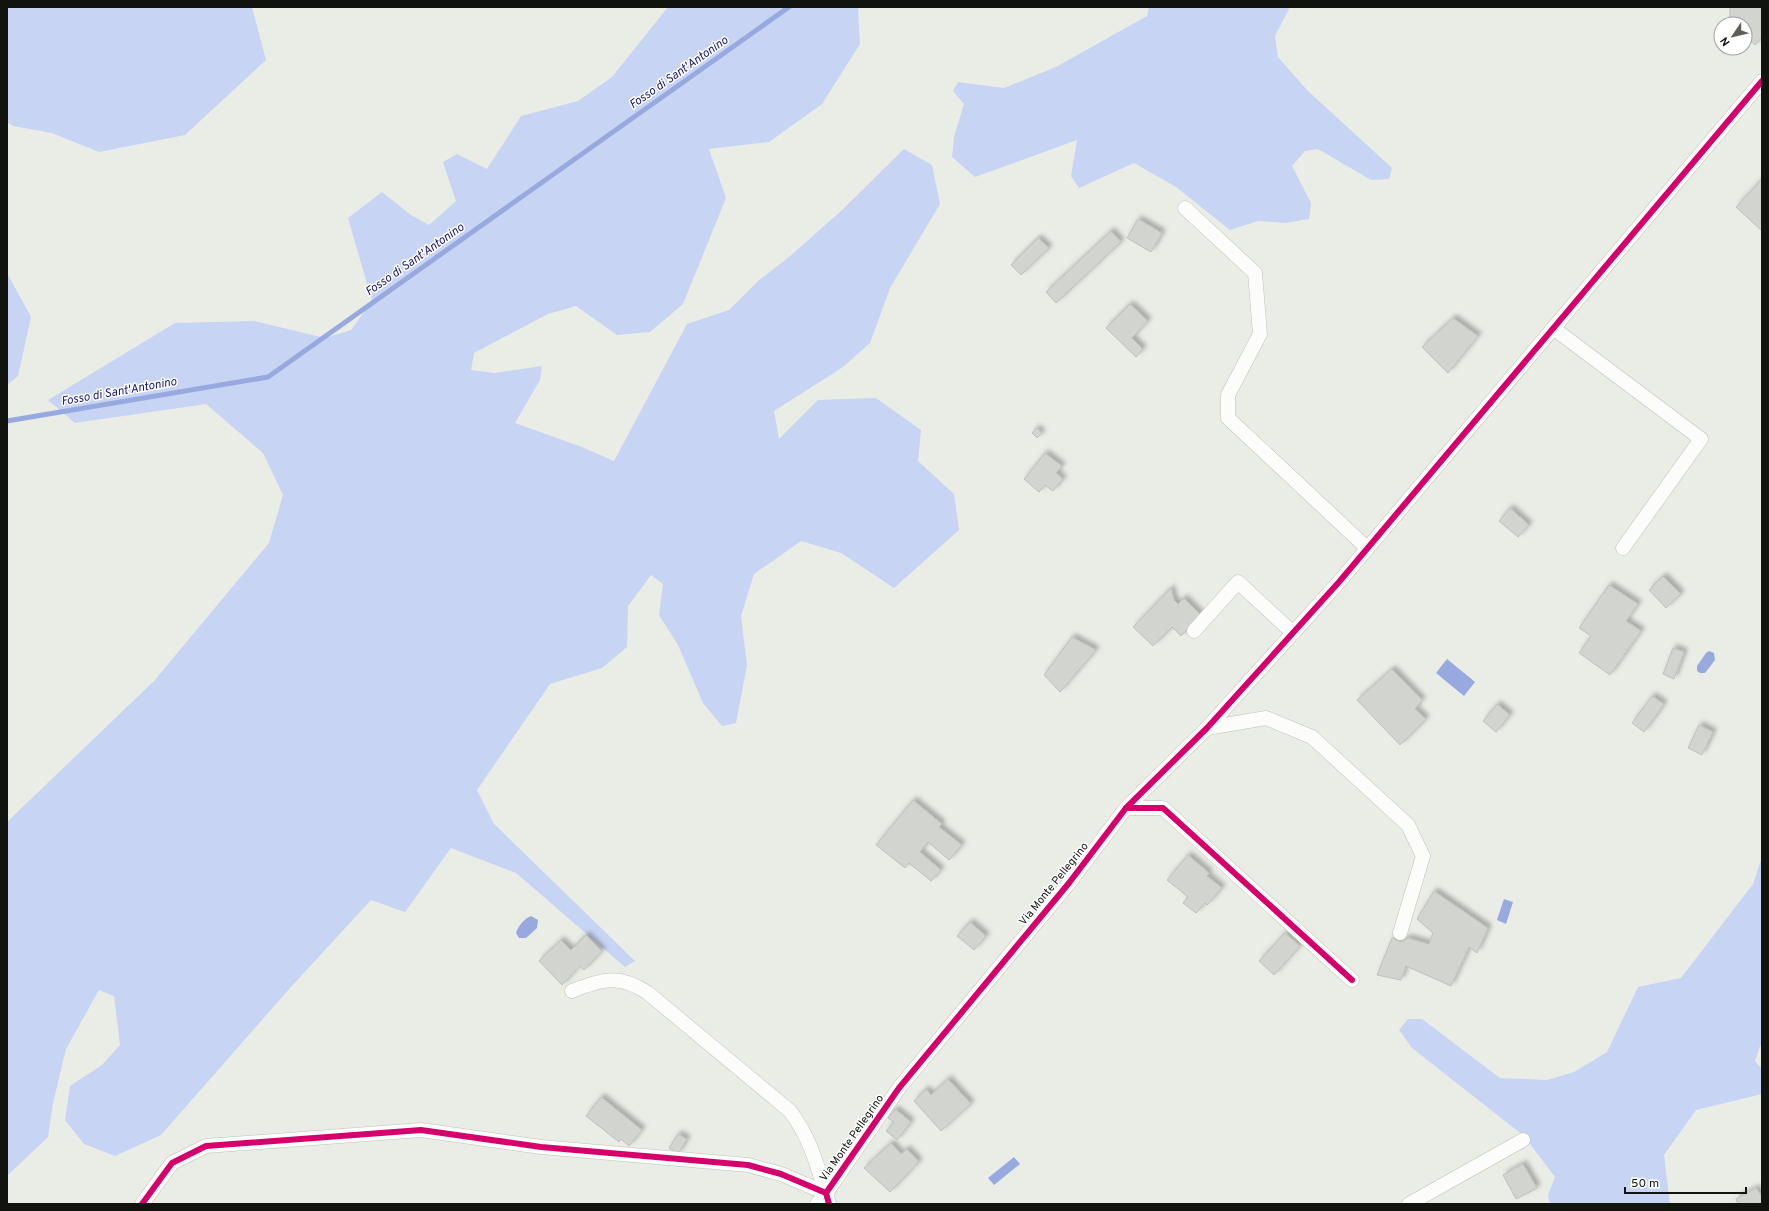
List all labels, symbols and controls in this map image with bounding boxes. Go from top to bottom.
north arrow [1713,16,1753,56]
water label: Fosso di Sant'Antonino [626,33,732,113]
text: N [1718,34,1734,48]
water label: Fosso di Sant'Antonino [362,220,468,300]
water label: Fosso di Sant'Antonino [60,374,179,410]
street label: Via Monte Pellegrino [1016,840,1092,928]
street label: Via Monte Pellegrino [817,1092,887,1184]
scale bar [1625,1169,1746,1195]
text: 50 m [1631,1176,1659,1192]

